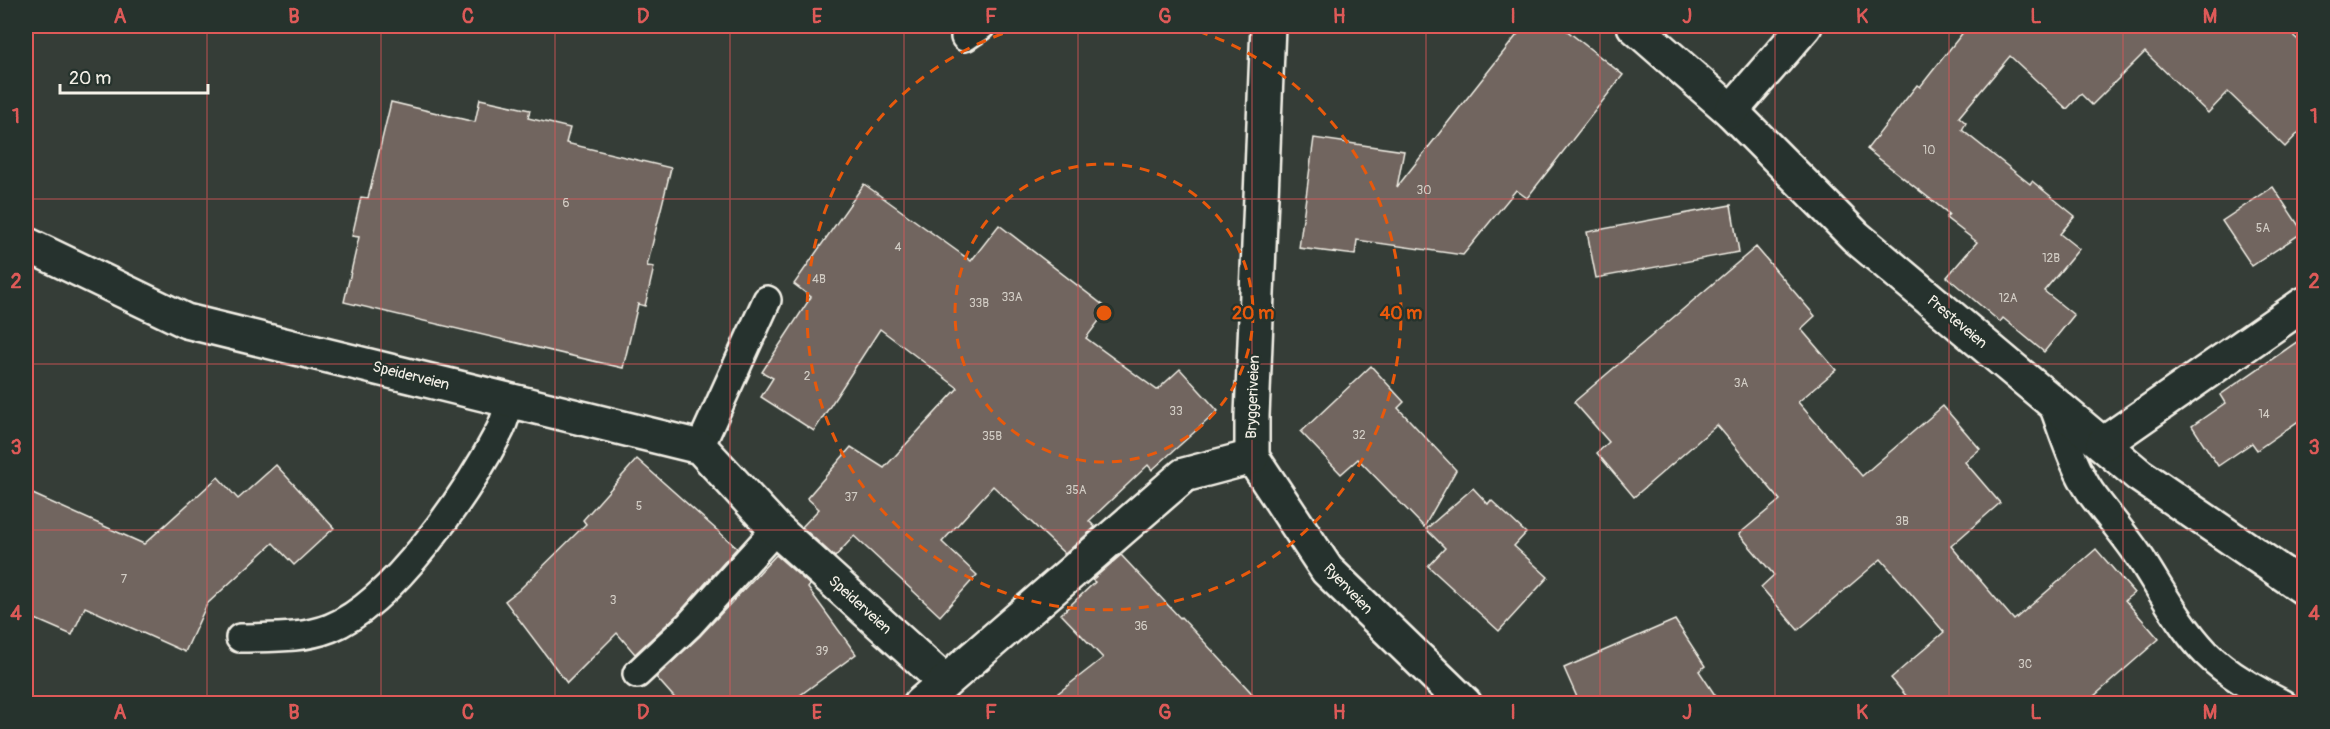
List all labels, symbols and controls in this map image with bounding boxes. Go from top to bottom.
text: A [114,4,127,29]
text: B [288,4,300,29]
text: C [462,4,474,29]
text: D [637,4,650,29]
text: E [812,4,823,29]
text: F [985,4,997,29]
text: G [1158,4,1172,29]
text: H [1333,4,1346,29]
text: I [1510,4,1516,29]
text: J [1682,4,1692,29]
text: K [1856,4,1868,29]
text: L [2030,4,2042,29]
text: M [2203,4,2217,29]
scale bar [60,57,208,95]
text: 20 m [69,67,111,90]
text: 1 [12,104,20,129]
text: 1 [2310,104,2318,129]
house number: 10 [1923,143,1935,158]
house number: 30 [1417,183,1431,198]
house number: 6 [563,196,570,211]
house number: 5A [2256,221,2270,236]
house number: 4 [895,240,902,255]
house number: 12B [2042,251,2060,266]
text: 2 [10,269,22,294]
text: 2 [2308,269,2320,294]
house number: 4B [812,272,826,287]
house number: 33A [1001,290,1023,305]
street label: Presteveien [1923,291,1991,353]
house number: 12A [1998,291,2018,306]
house number: 33B [969,296,989,311]
text: 20 m [1232,302,1274,325]
text: 40 m [1380,302,1422,325]
centre of rings [1094,303,1114,323]
street label: Bryggeriveien [1242,355,1264,439]
street label: Speiderveien [371,357,451,395]
house number: 2 [804,369,811,384]
house number: 3A [1734,376,1748,391]
house number: 33 [1169,404,1183,419]
house number: 14 [2258,407,2270,422]
house number: 32 [1352,428,1366,443]
house number: 35B [982,429,1002,444]
text: 3 [10,435,22,460]
text: 3 [2308,435,2320,460]
house number: 35A [1066,483,1087,498]
house number: 37 [844,490,858,505]
house number: 5 [636,499,642,514]
house number: 3B [1895,514,1909,529]
street label: Ryenveien [1319,560,1377,618]
house number: 7 [121,572,128,587]
street label: Speiderveien [824,572,896,638]
house number: 3 [610,593,617,608]
text: 4 [10,601,22,626]
text: 4 [2308,601,2320,626]
house number: 36 [1134,619,1148,634]
house number: 39 [816,644,828,659]
house number: 3C [2018,657,2032,672]
text: A [114,700,127,725]
text: B [288,700,300,725]
text: C [462,700,474,725]
text: D [637,700,650,725]
text: E [812,700,823,725]
text: F [985,700,997,725]
text: G [1158,700,1172,725]
text: H [1333,700,1346,725]
text: I [1510,700,1516,725]
text: J [1682,700,1692,725]
text: K [1856,700,1868,725]
text: L [2030,700,2042,725]
text: M [2203,700,2217,725]

